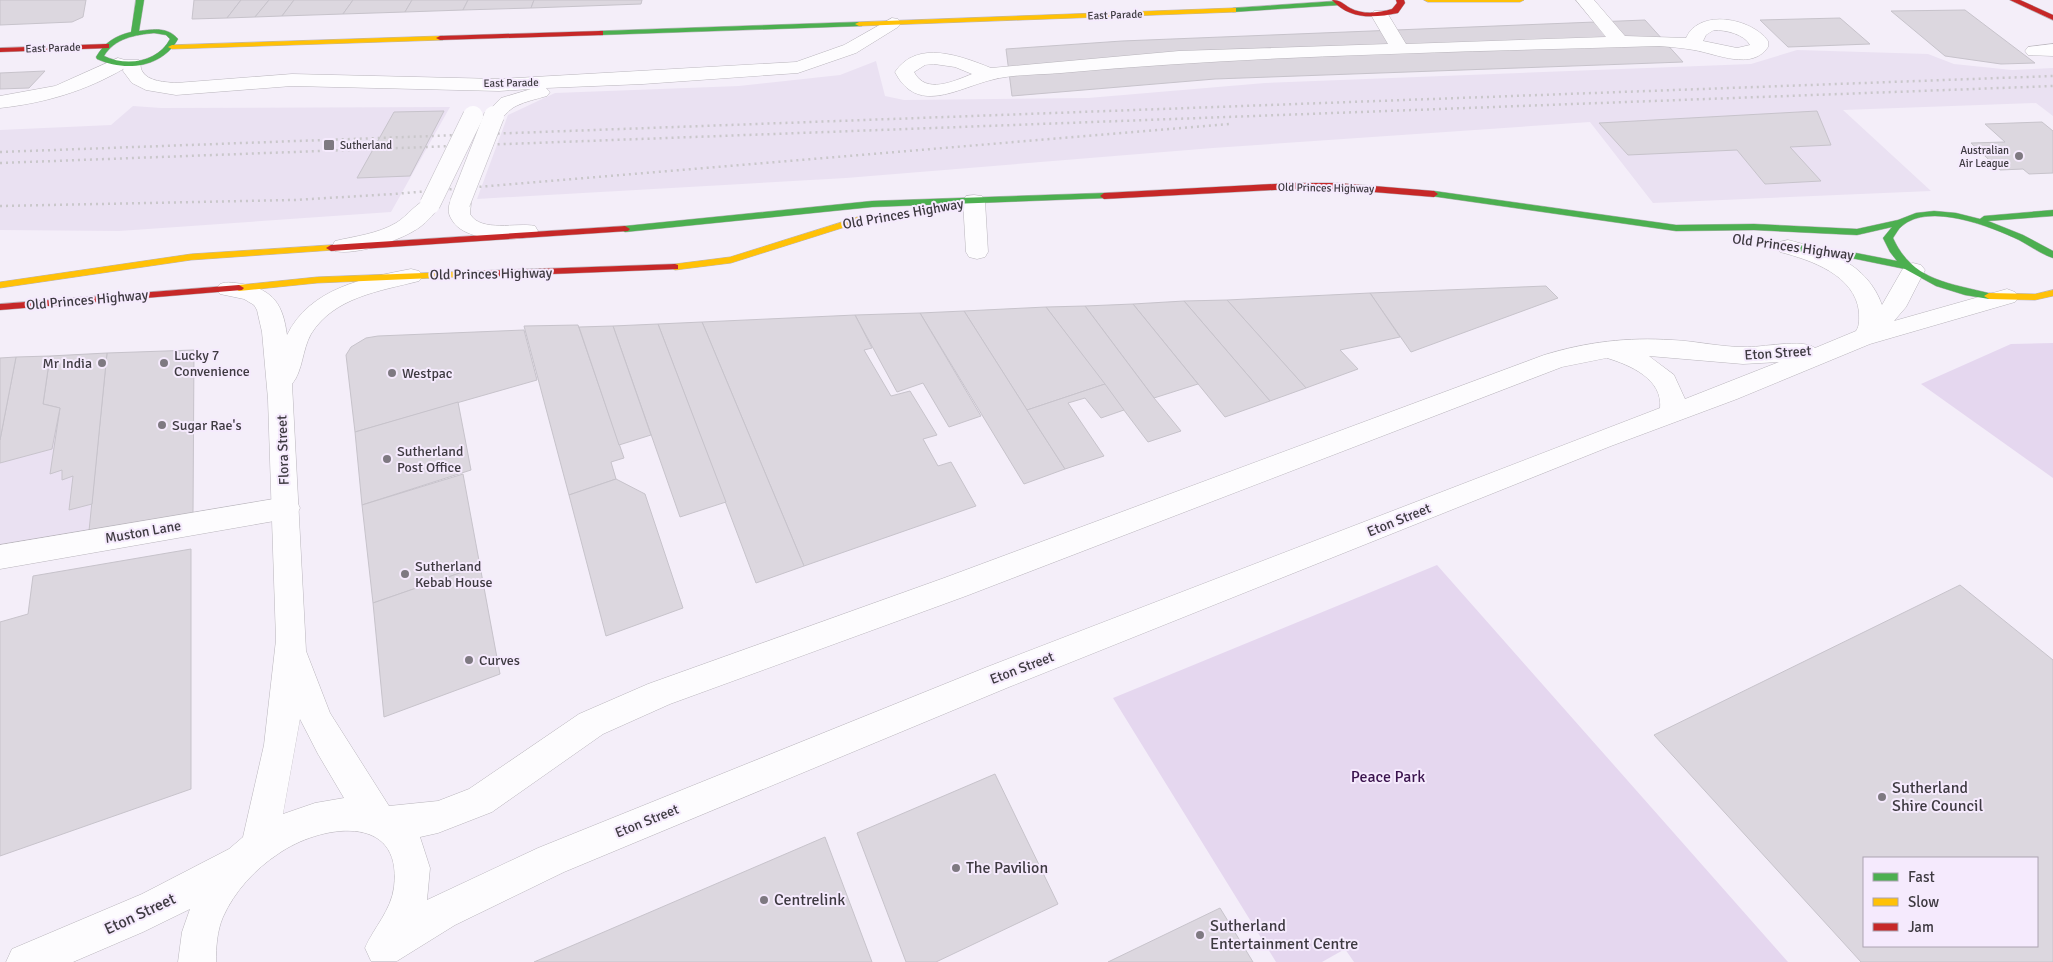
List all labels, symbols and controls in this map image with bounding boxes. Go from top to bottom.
street label: East Parade [1087,8,1143,22]
street label: East Parade [25,41,81,55]
street label: East Parade [483,76,539,90]
marker: Sutherland [322,138,336,152]
place label: Sutherland [340,139,392,152]
place label: Australian Air League [1959,144,2009,170]
marker: Australian Air League [2013,150,2025,162]
street label: Old Princes Highway [1278,181,1375,195]
street label: Old Princes Highway [841,195,965,233]
street label: Old Princes Highway [1731,230,1855,264]
street label: Old Princes Highway [430,264,553,284]
street label: Old Princes Highway [25,286,149,314]
street label: Eton Street [1744,342,1812,364]
place label: Lucky 7 Convenience [174,347,250,380]
place label: Mr India [42,355,92,372]
marker: Mr India [96,357,108,369]
marker: Lucky 7 Convenience [158,357,170,369]
place label: Westpac [402,365,453,382]
marker: Westpac [386,367,398,379]
street label: Flora Street [273,415,293,485]
place label: Sugar Rae's [172,417,242,434]
marker: Sugar Rae's [156,419,168,431]
place label: Sutherland Post Office [397,443,463,476]
marker: Sutherland Post Office [381,453,393,465]
street label: Eton Street [1365,500,1433,540]
street label: Muston Lane [104,517,182,547]
place label: Sutherland Kebab House [415,558,493,591]
marker: Sutherland Kebab House [399,568,411,580]
street label: Eton Street [988,648,1056,688]
place label: Curves [479,652,520,669]
marker: Curves [463,654,475,666]
park label: Peace Park [1351,767,1425,787]
place label: Sutherland Shire Council [1892,778,1983,816]
marker: Sutherland Shire Council [1876,791,1888,803]
street label: Eton Street [613,801,681,841]
legend [1863,857,2038,947]
place label: The Pavilion [966,858,1048,878]
marker: The Pavilion [950,862,962,874]
text: Fast [1908,868,1935,886]
street label: Eton Street [101,889,179,939]
place label: Centrelink [774,890,845,910]
text: Slow [1908,893,1939,911]
marker: Centrelink [758,894,770,906]
place label: Sutherland Entertainment Centre [1210,916,1358,954]
text: Jam [1908,918,1934,936]
marker: Sutherland Entertainment Centre [1194,929,1206,941]

